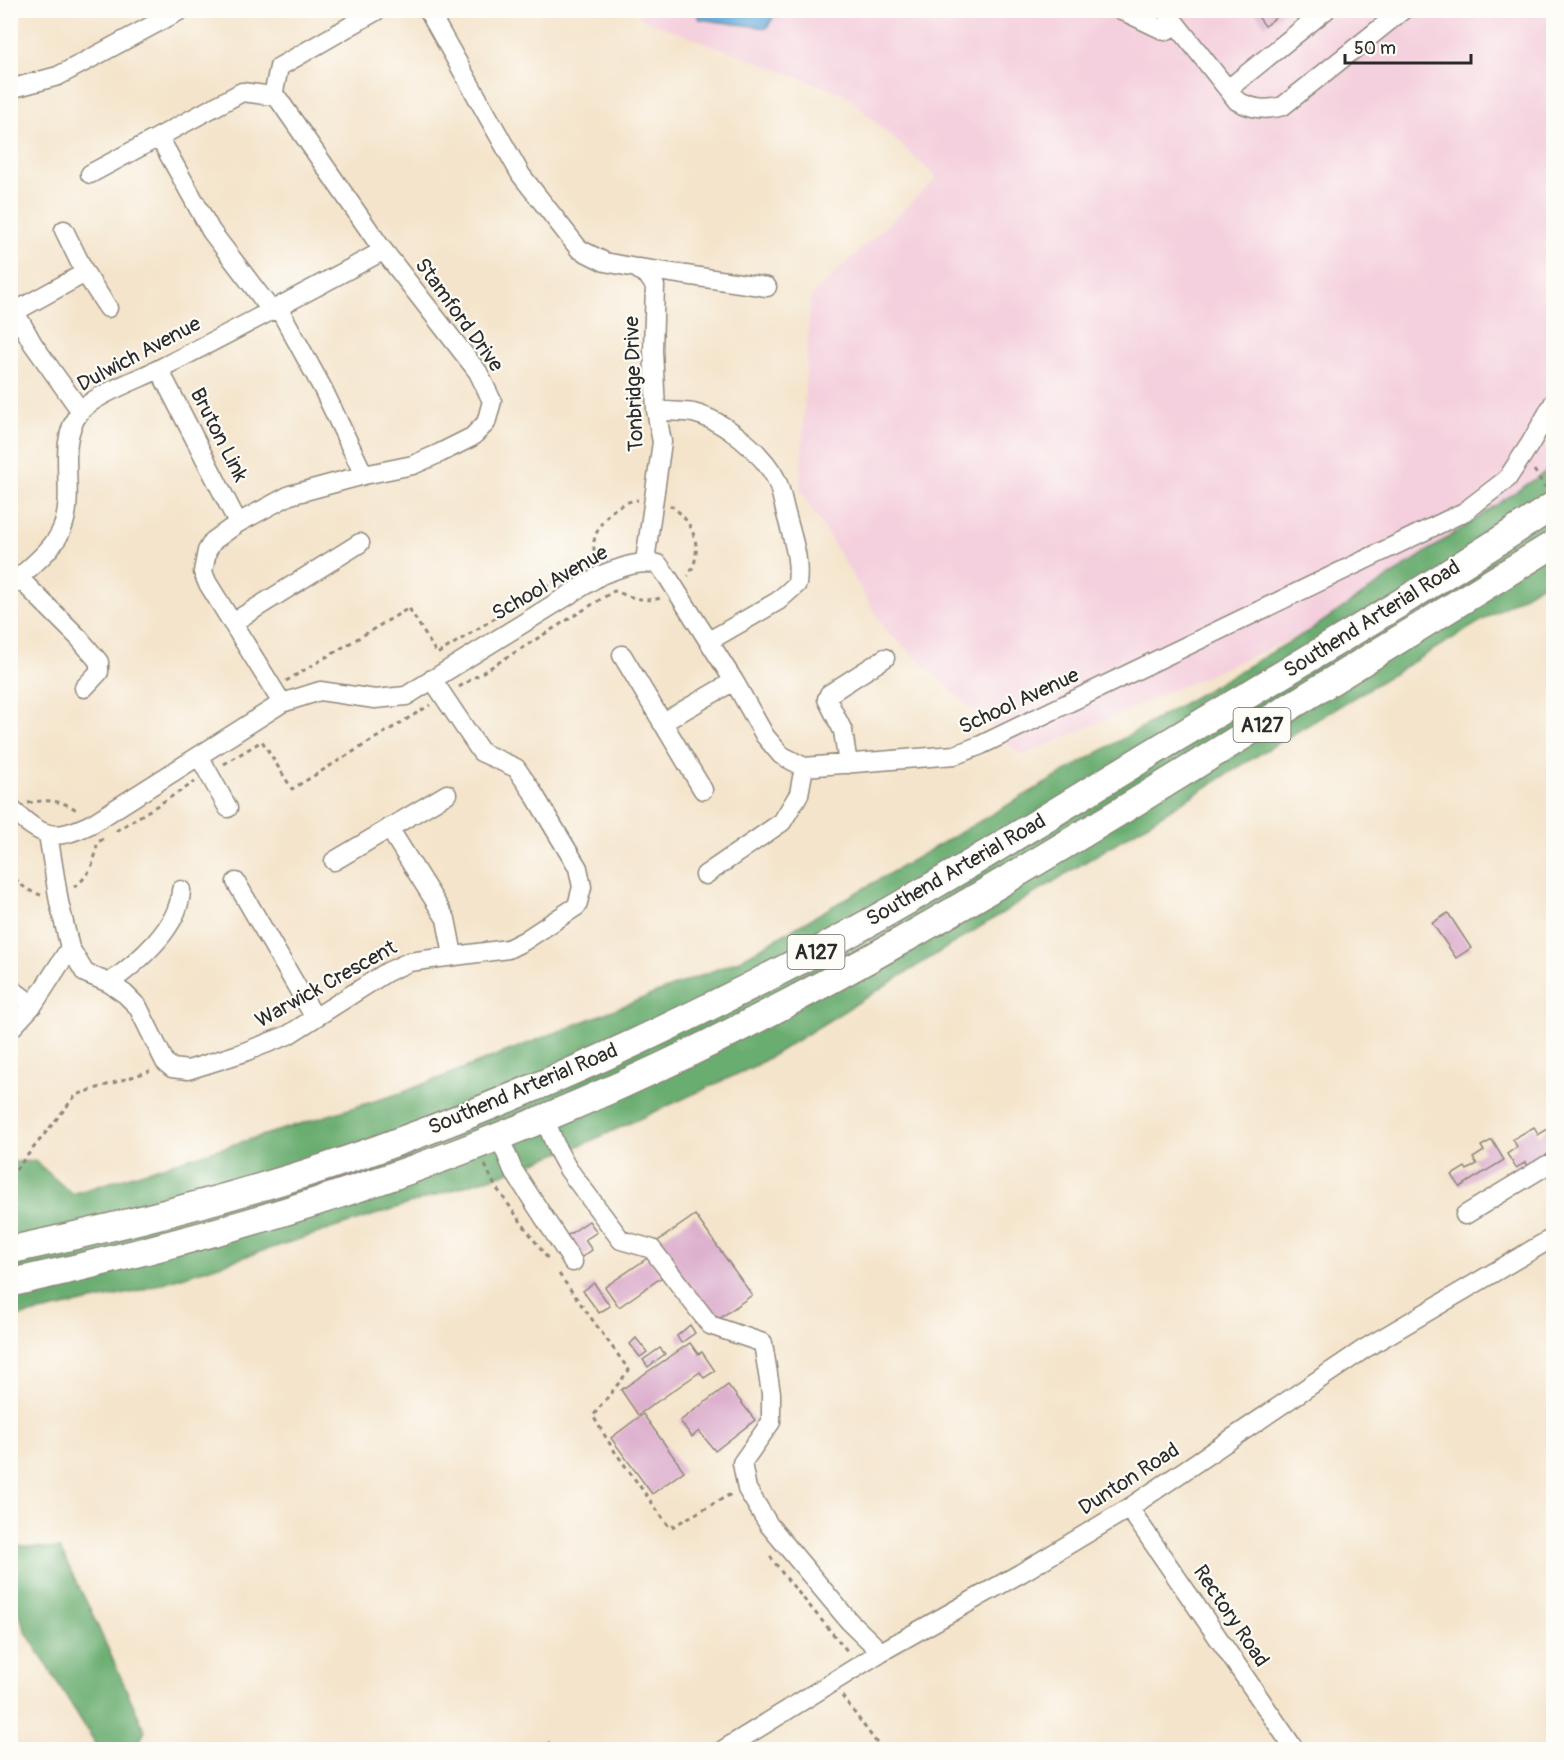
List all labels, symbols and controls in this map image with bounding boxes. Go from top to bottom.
scale bar [1345,27,1471,65]
text: 50 m [1354,37,1396,60]
street label: Stamford Drive [409,253,510,378]
street label: Dulwich Avenue [73,310,206,398]
street label: Tonbridge Drive [618,315,650,452]
street label: Bruton Link [184,383,254,487]
street label: School Avenue [487,539,613,627]
street label: Southend Arterial Road [1279,554,1465,684]
street label: School Avenue [955,661,1084,741]
road number: A127 [1234,708,1290,742]
street label: Southend Arterial Road [861,808,1051,932]
street label: Warwick Crescent [251,934,402,1034]
road number: A127 [788,935,844,969]
street label: Southend Arterial Road [424,1037,622,1141]
street label: Dunton Road [1074,1437,1184,1521]
street label: Rectory Road [1187,1560,1275,1672]

